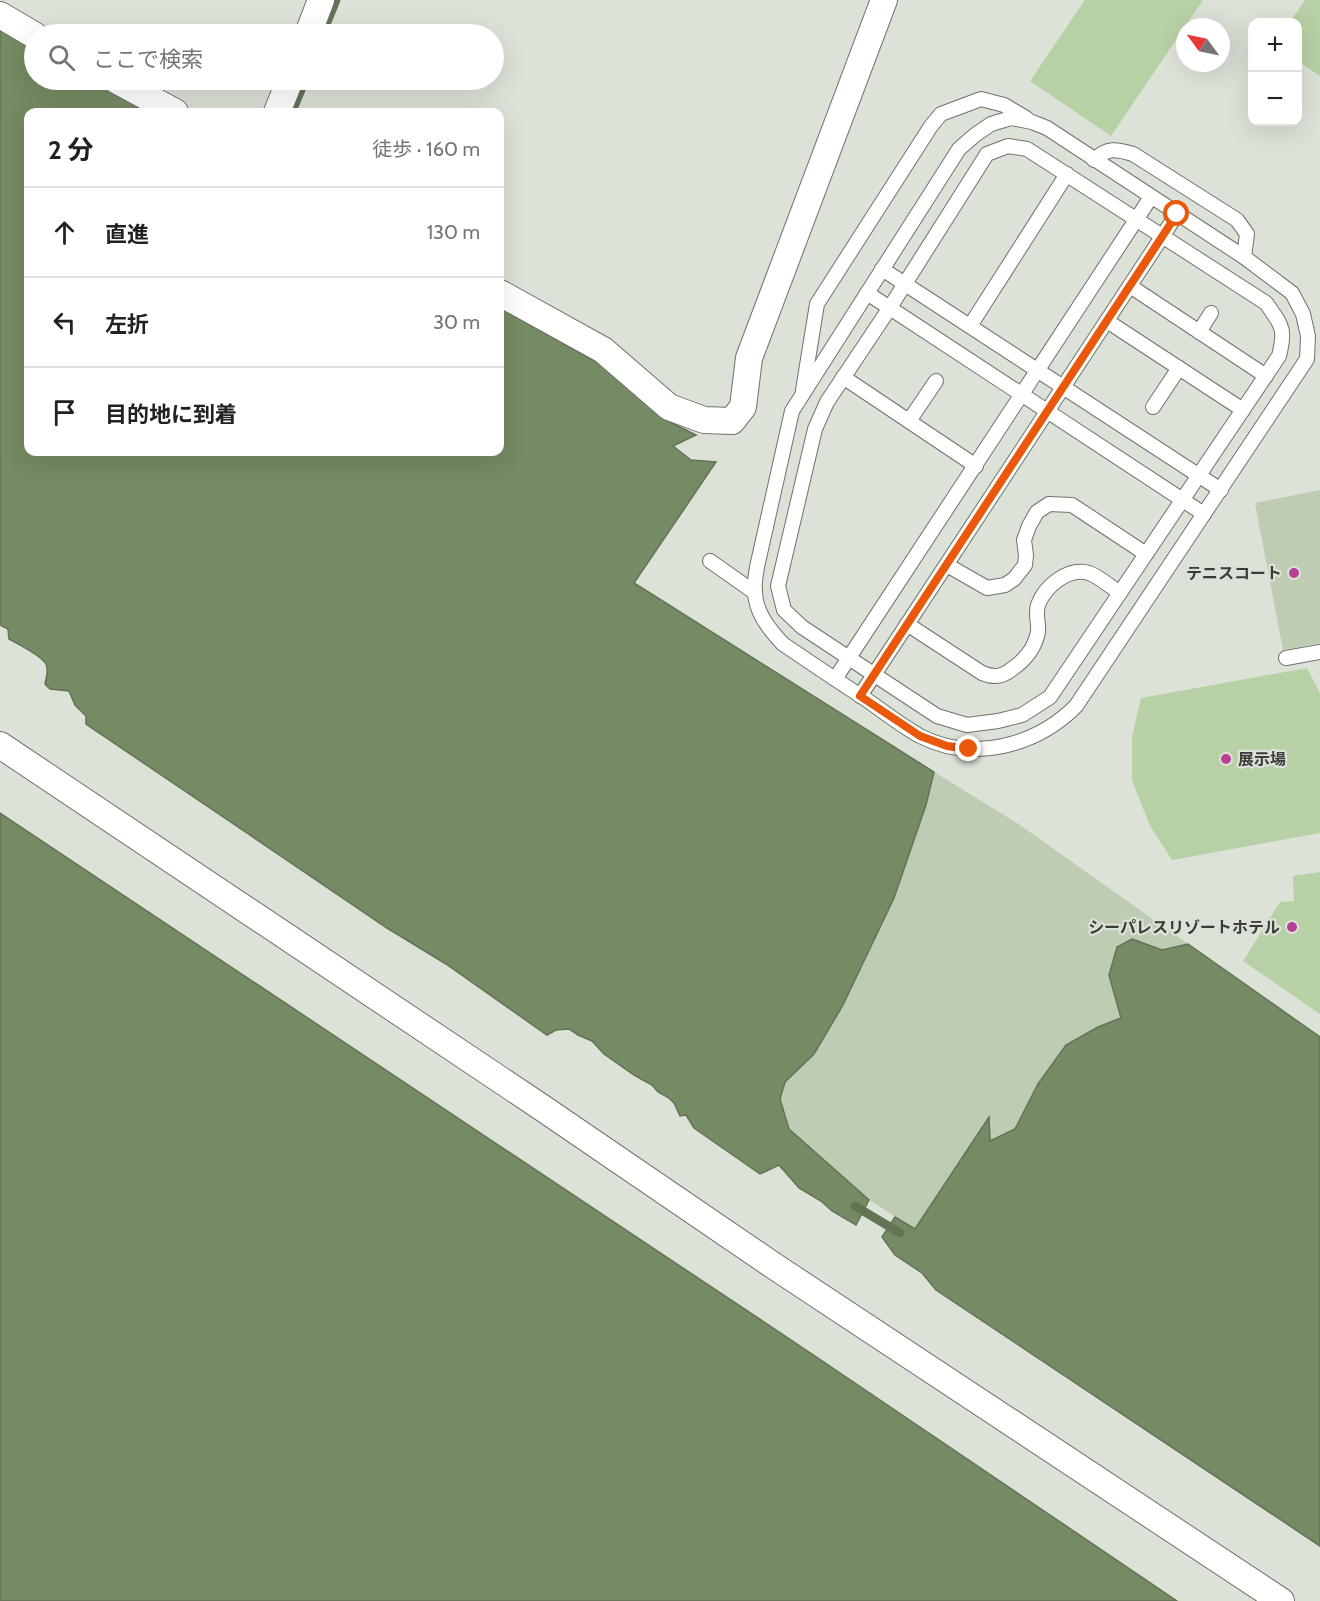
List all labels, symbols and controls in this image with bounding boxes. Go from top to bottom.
north arrow [1176,18,1230,72]
map controls [1248,18,1302,126]
button: + [1248,18,1302,72]
search box [24,24,504,90]
icon: search [45,41,78,74]
text: ここで検索 [93,46,203,73]
button: − [1248,72,1302,126]
text: 2 分 [48,134,94,166]
text: 徒歩 · 160 m [372,137,480,161]
route start [1163,200,1189,226]
icon: ahead [48,216,81,249]
text: 130 m [427,220,480,244]
text: 直進 [105,221,149,248]
icon: left [48,306,81,339]
text: 30 m [433,310,480,334]
text: 左折 [105,311,149,338]
icon: arrive [48,396,81,429]
text: 目的地に到着 [105,401,237,428]
place label: テニスコート [1186,564,1282,583]
marker: テニスコート [1287,566,1301,580]
route end [955,735,981,761]
place label: 展示場 [1238,750,1286,769]
marker: 展示場 [1219,752,1233,766]
place label: シーパレスリゾートホテル [1088,918,1280,937]
marker: シーパレスリゾートホテル [1285,920,1299,934]

